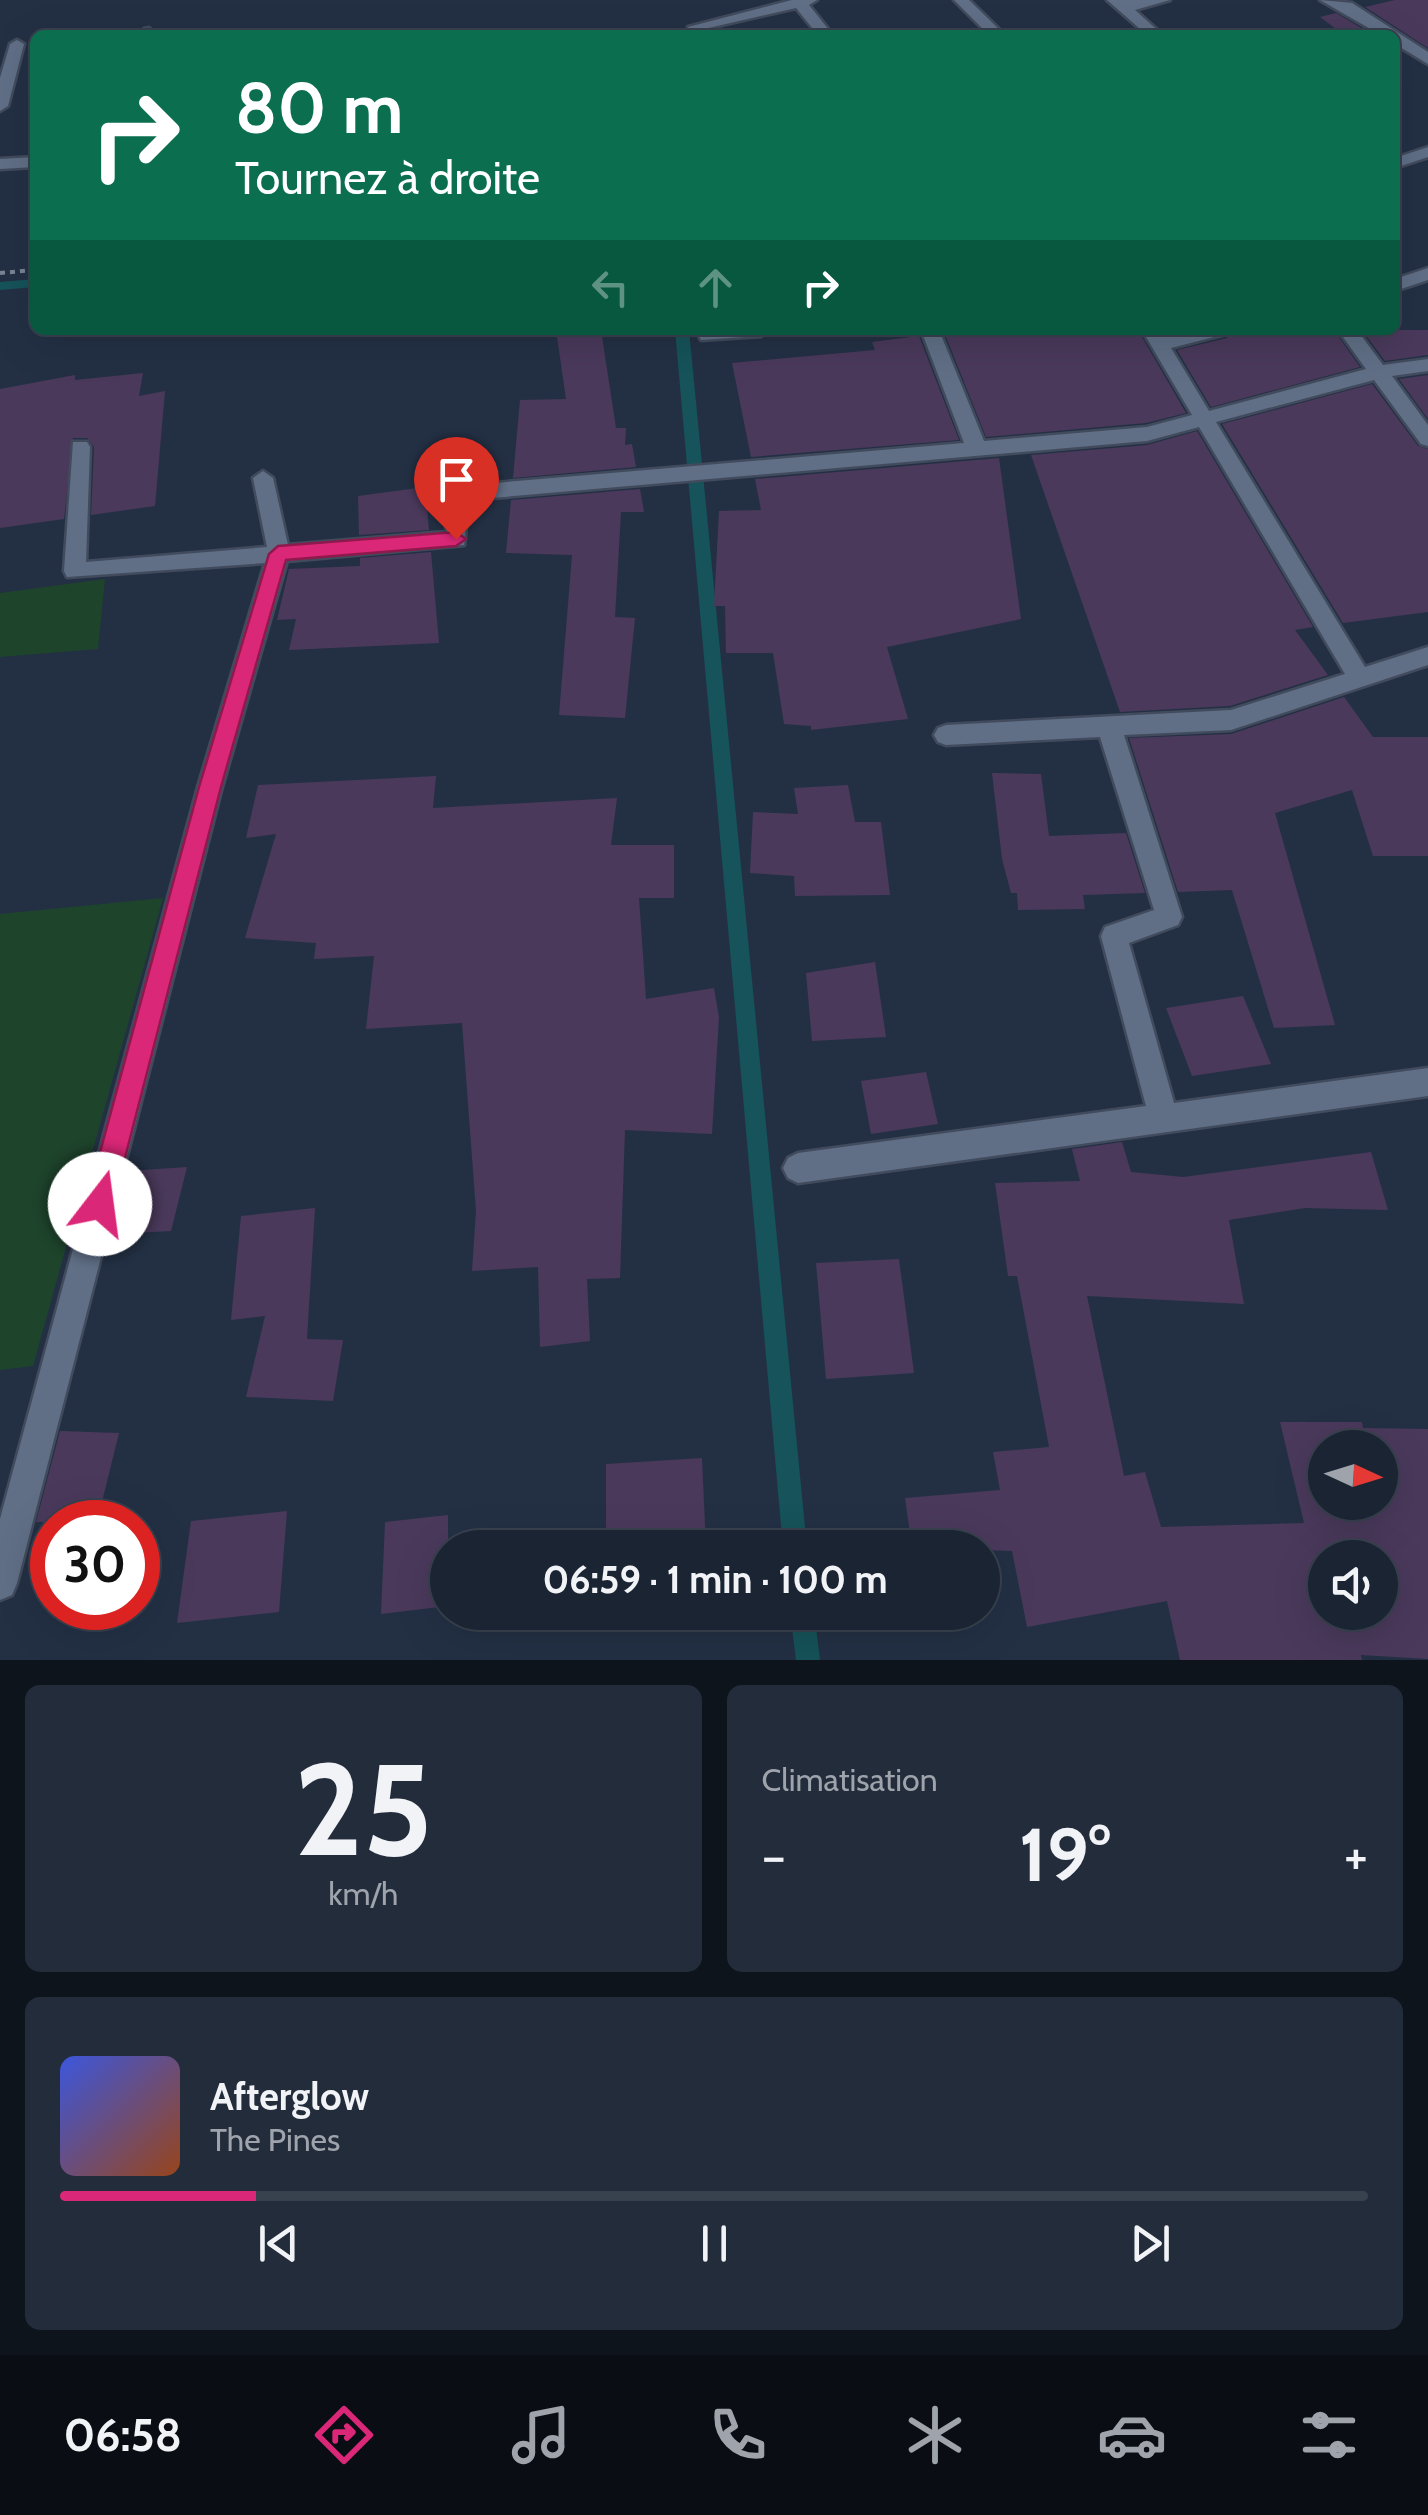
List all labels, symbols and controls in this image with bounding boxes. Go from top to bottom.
text: 80 m [235,65,403,151]
icon: right [70,70,200,200]
text: Tournez à droite [235,151,540,205]
icon: left [583,260,638,315]
icon: ahead [688,260,743,315]
icon: right [793,260,848,315]
pin [414,437,499,540]
icon: arrive [429,452,484,507]
position arrow [48,1152,152,1256]
north arrow [1308,1430,1398,1520]
map controls [1308,1430,1398,1630]
speed limit sign: 30 [30,1500,160,1630]
button: sound [1308,1540,1398,1630]
text: 06:59 · 1 min · 100 m [542,1556,888,1603]
text: 25 [294,1730,433,1888]
text: Climatisation [762,1760,938,1799]
text: 19° [1019,1809,1111,1900]
text: − [762,1822,786,1889]
text: + [1344,1822,1368,1889]
text: km/h [328,1874,398,1913]
text: Afterglow [210,2073,369,2120]
text: The Pines [210,2120,340,2159]
icon: previous [251,2216,306,2271]
icon: pause [687,2216,742,2271]
icon: next [1123,2216,1178,2271]
icon: directions [309,2400,379,2470]
icon: music [506,2400,576,2470]
icon: phone [703,2400,773,2470]
icon: climate [900,2400,970,2470]
icon: car [1097,2400,1167,2470]
icon: filters [1294,2400,1364,2470]
text: 06:58 [64,2408,182,2462]

